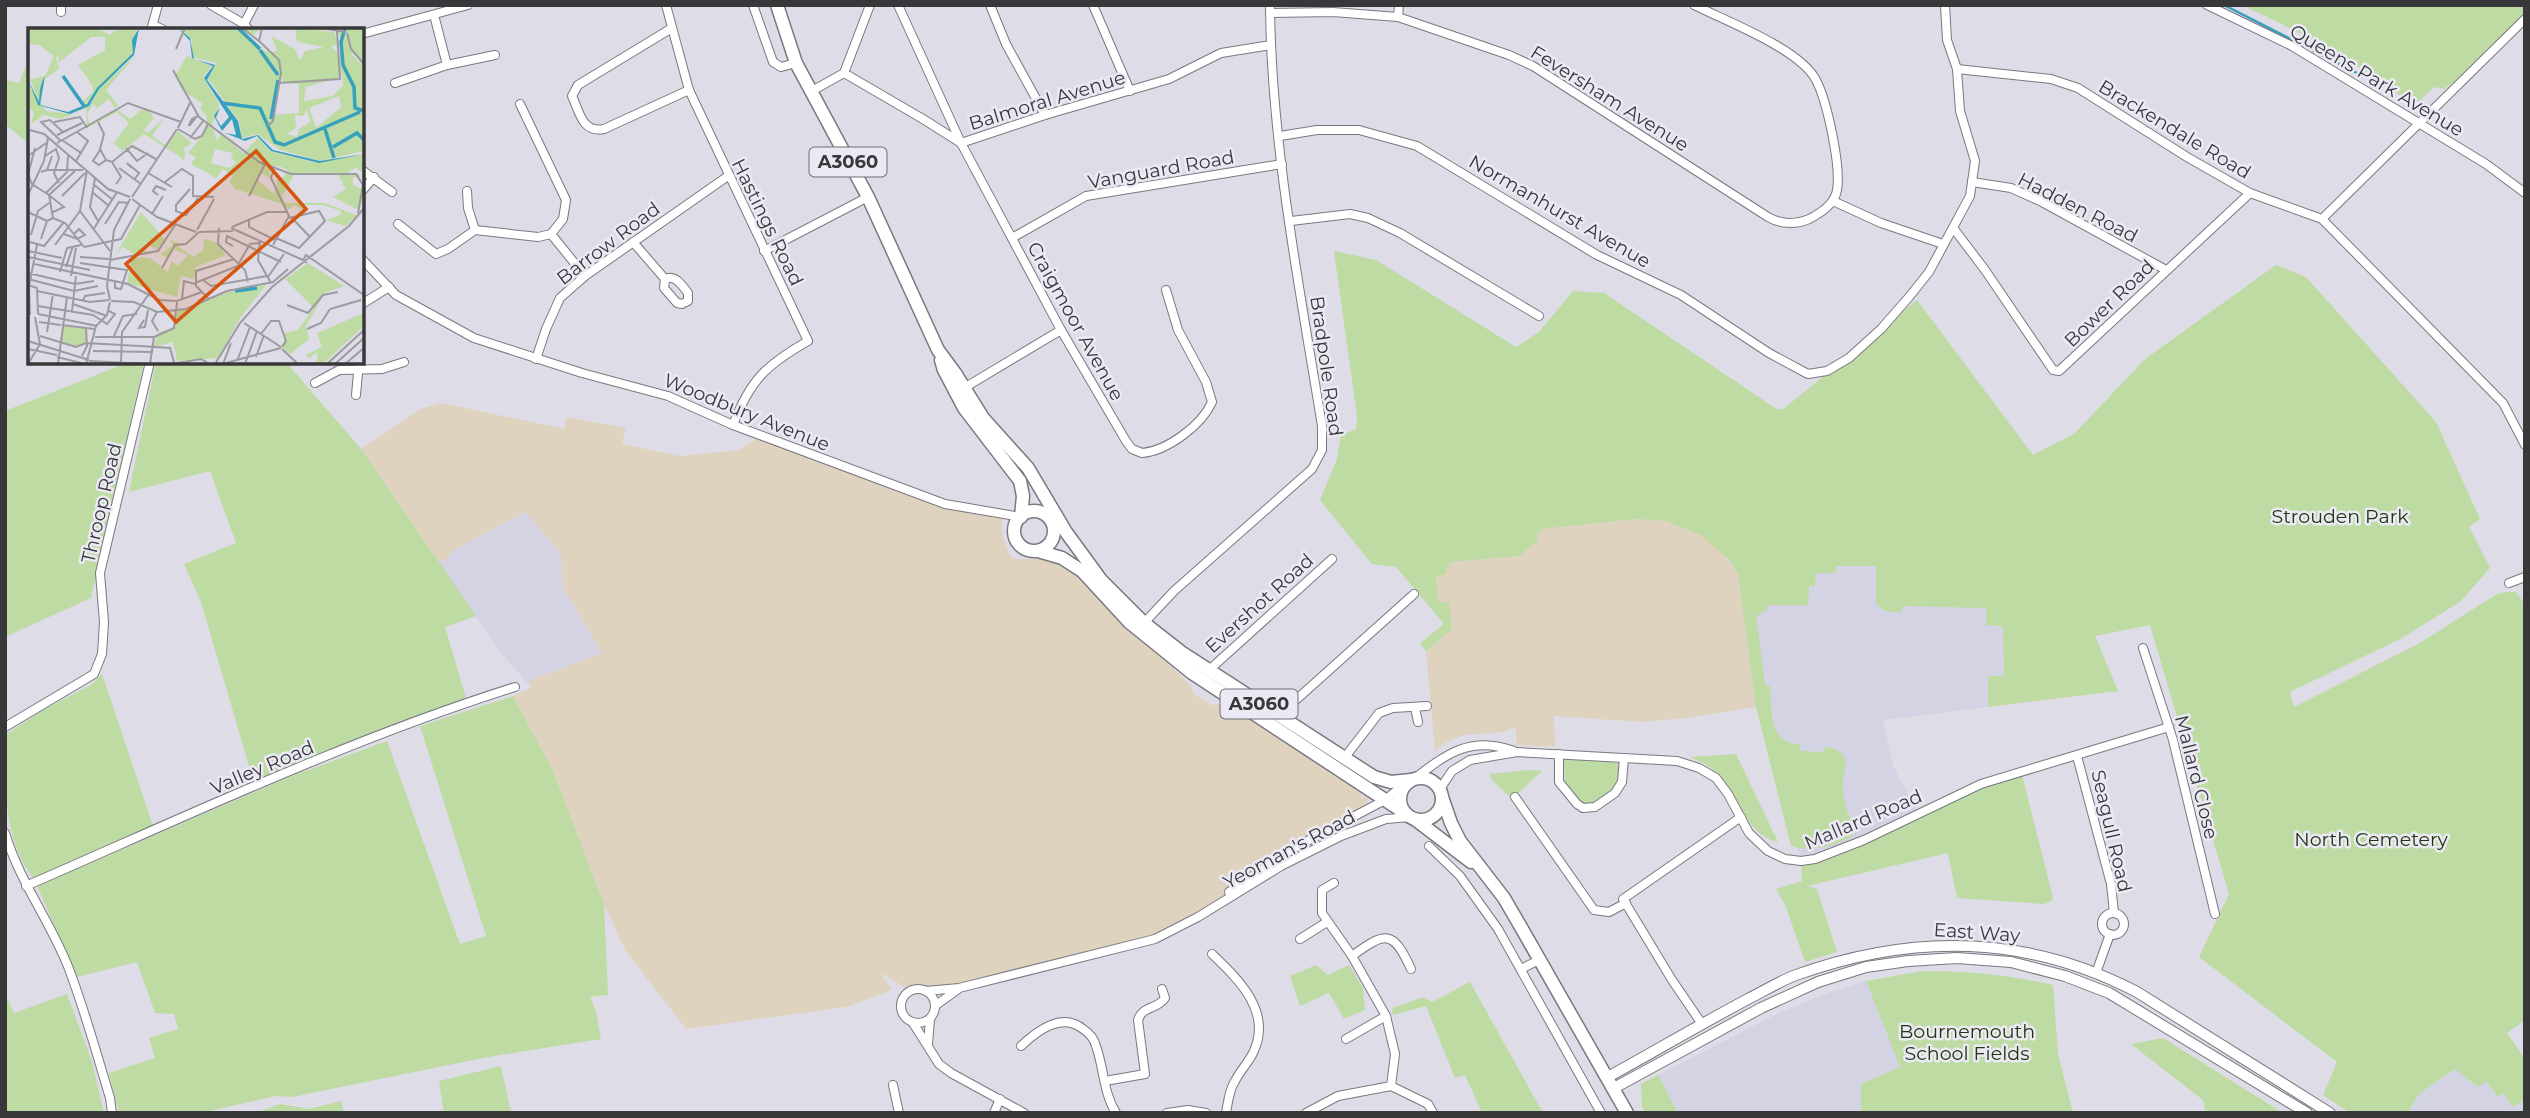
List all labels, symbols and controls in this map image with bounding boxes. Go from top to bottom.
street label: Queens Park Avenue [2286,19,2468,141]
inset map [28,28,364,364]
street label: Feversham Avenue [1526,40,1693,156]
street label: Balmoral Avenue [966,66,1128,135]
street label: Brackendale Road [2094,75,2255,184]
street label: Vanguard Road [1086,145,1236,194]
road number: A3060 [810,148,886,176]
street label: Normanhurst Avenue [1465,150,1655,273]
street label: Hastings Road [727,155,808,290]
street label: Hadden Road [2014,167,2142,248]
street label: Barrow Road [552,197,664,290]
street label: Craigmoor Avenue [1022,238,1129,405]
street label: Bower Road [2060,255,2159,352]
street label: Bradpole Road [1305,295,1348,438]
street label: Woodbury Avenue [660,369,833,456]
street label: Throop Road [77,441,126,565]
park label: Strouden Park [2271,505,2409,528]
street label: Evershot Road [1200,549,1318,658]
road number: A3060 [1220,690,1298,718]
street label: Mallard Close [2170,713,2223,842]
street label: Valley Road [207,735,317,800]
street label: Seagull Road [2086,768,2137,894]
street label: Mallard Road [1801,784,1926,855]
street label: Yeoman's Road [1219,805,1359,894]
park label: North Cemetery [2294,828,2448,851]
street label: East Way [1933,918,2022,947]
park label: Bournemouth School Fields [1899,1020,2035,1065]

